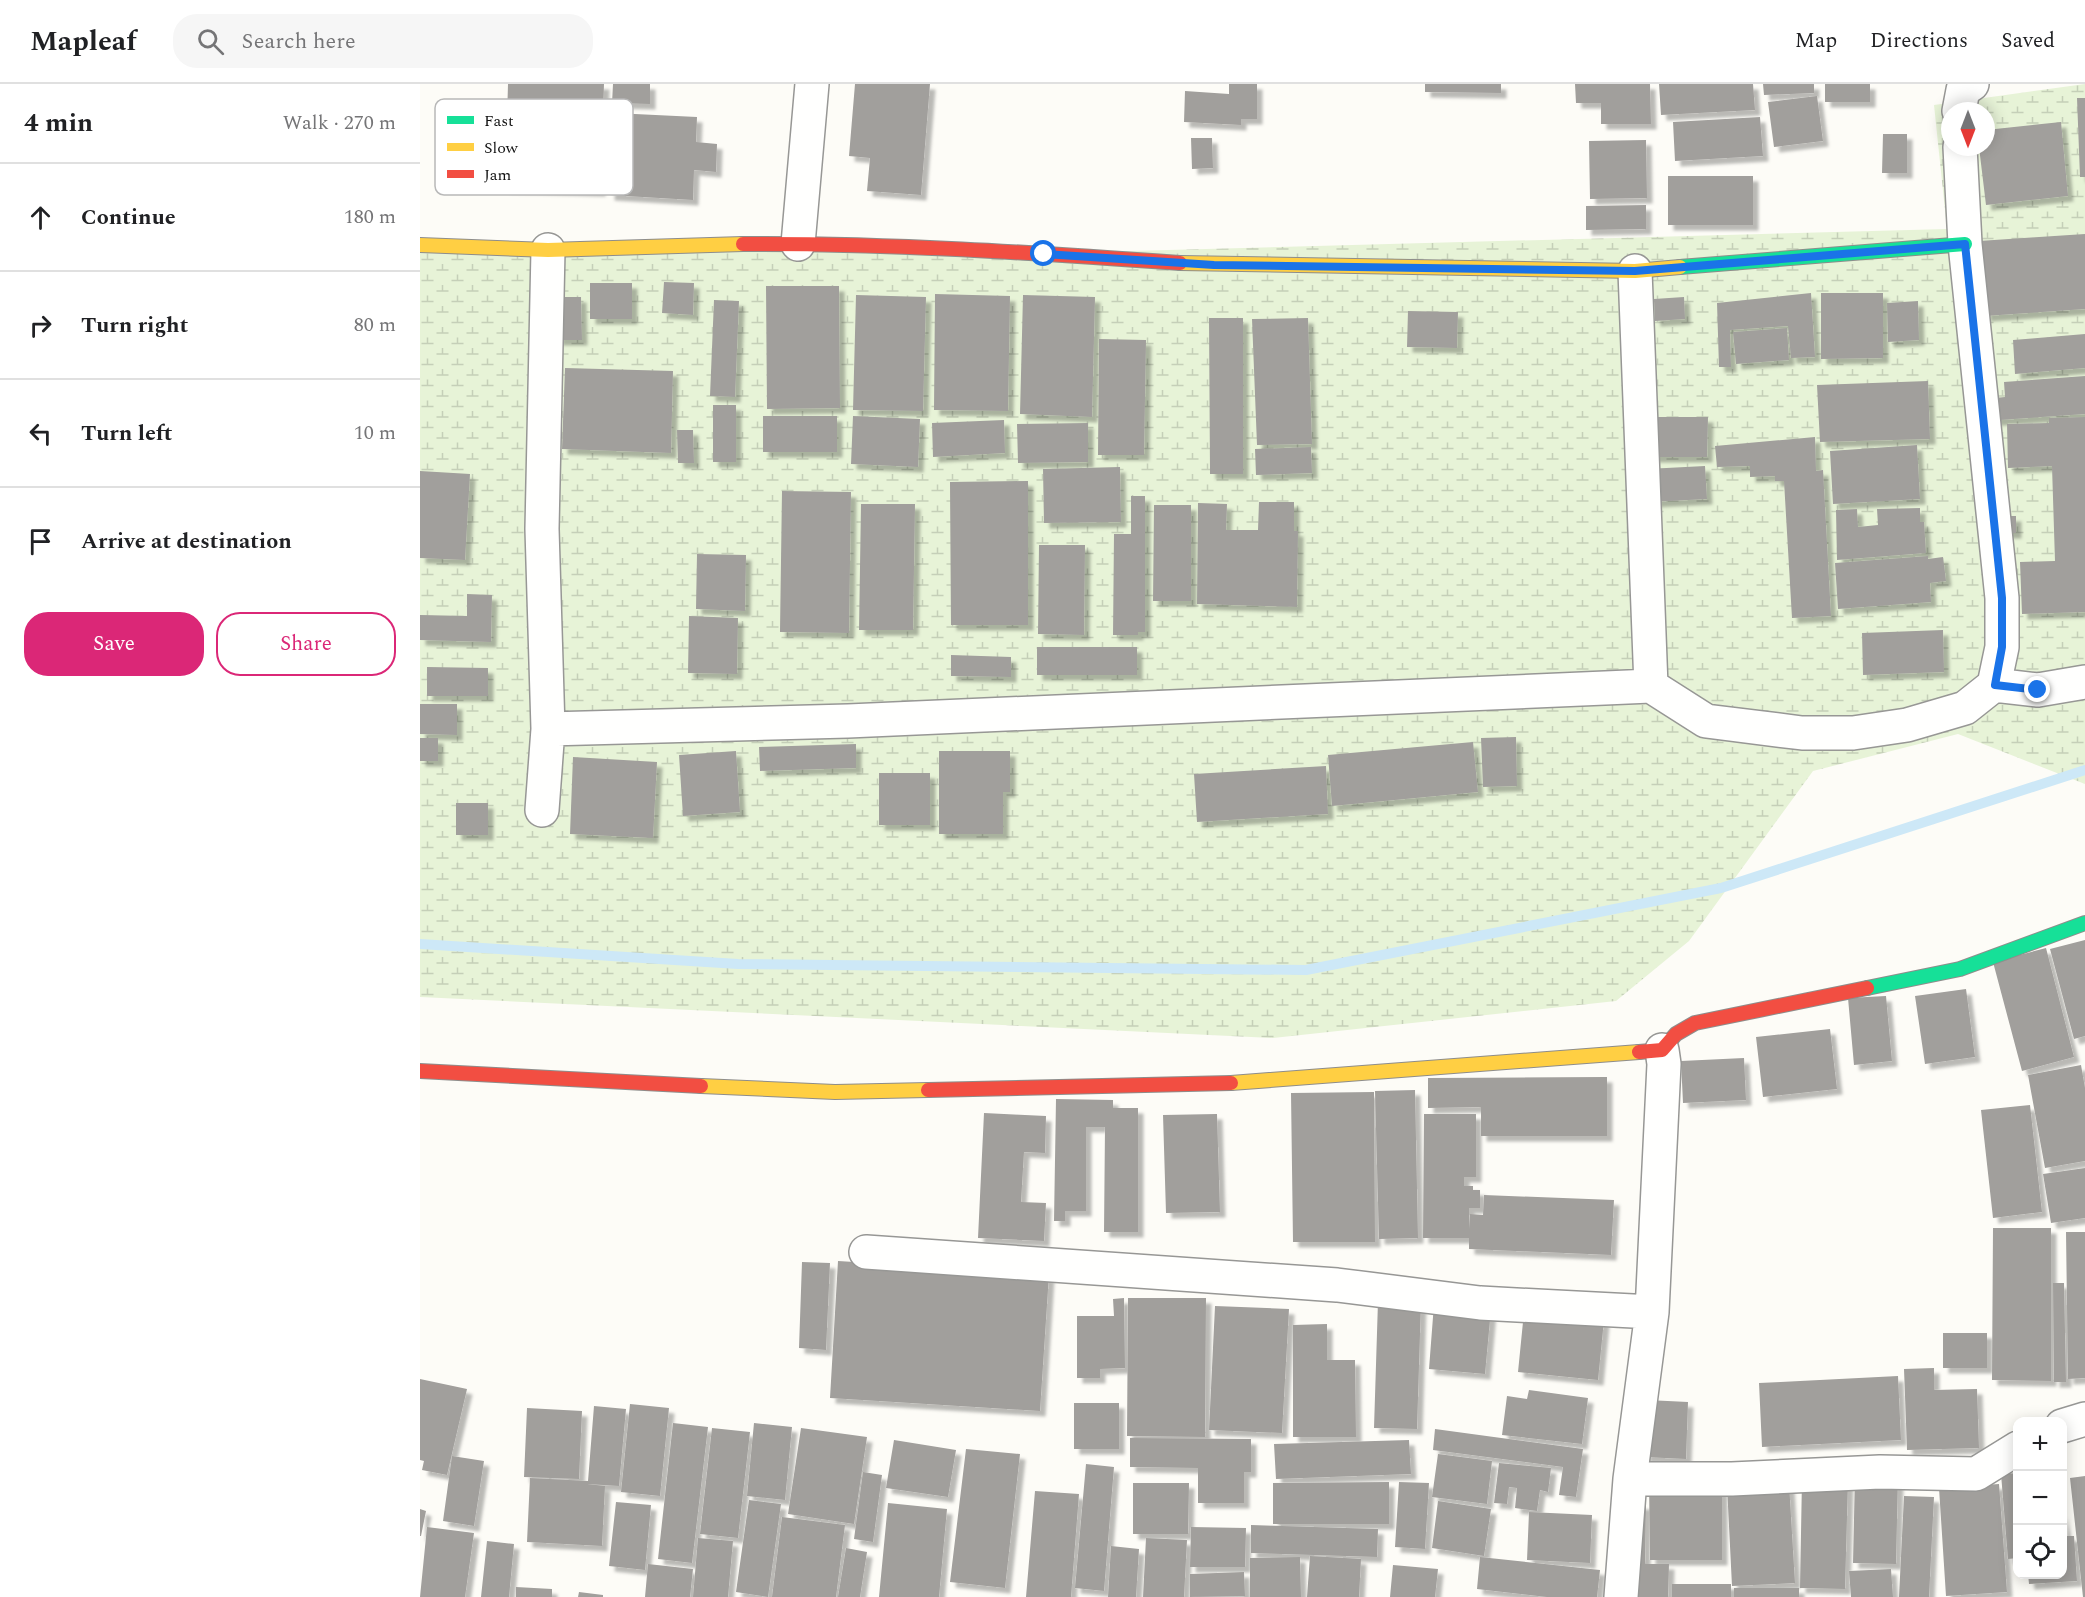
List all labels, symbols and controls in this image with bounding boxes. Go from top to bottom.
search box [173,14,593,68]
text: Mapleaf [30,20,137,63]
icon: search [194,25,227,58]
text: Search here [242,25,356,58]
text: Map [1795,25,1837,57]
text: Directions [1870,25,1968,57]
text: Saved [2001,25,2055,57]
legend [435,99,633,195]
north arrow [1941,102,1995,156]
text: 4 min [24,103,93,143]
text: Walk · 270 m [283,108,396,138]
text: Fast [484,109,514,133]
text: Slow [484,136,519,160]
text: Jam [484,163,512,187]
icon: ahead [24,201,57,234]
text: Continue [81,201,176,234]
text: 180 m [344,202,396,232]
route start [1030,240,1056,266]
icon: right [24,309,57,342]
text: Turn right [81,309,188,342]
text: 80 m [354,310,396,340]
icon: left [24,417,57,450]
text: Turn left [81,417,173,450]
text: 10 m [354,418,396,448]
icon: arrive [24,525,57,558]
text: Arrive at destination [81,525,292,558]
button: Save [24,612,204,676]
button: Share [216,612,396,676]
route end [2024,676,2050,702]
map controls [2013,1417,2067,1579]
button: + [2013,1417,2067,1471]
button: − [2013,1471,2067,1525]
button: locate [2013,1525,2067,1579]

